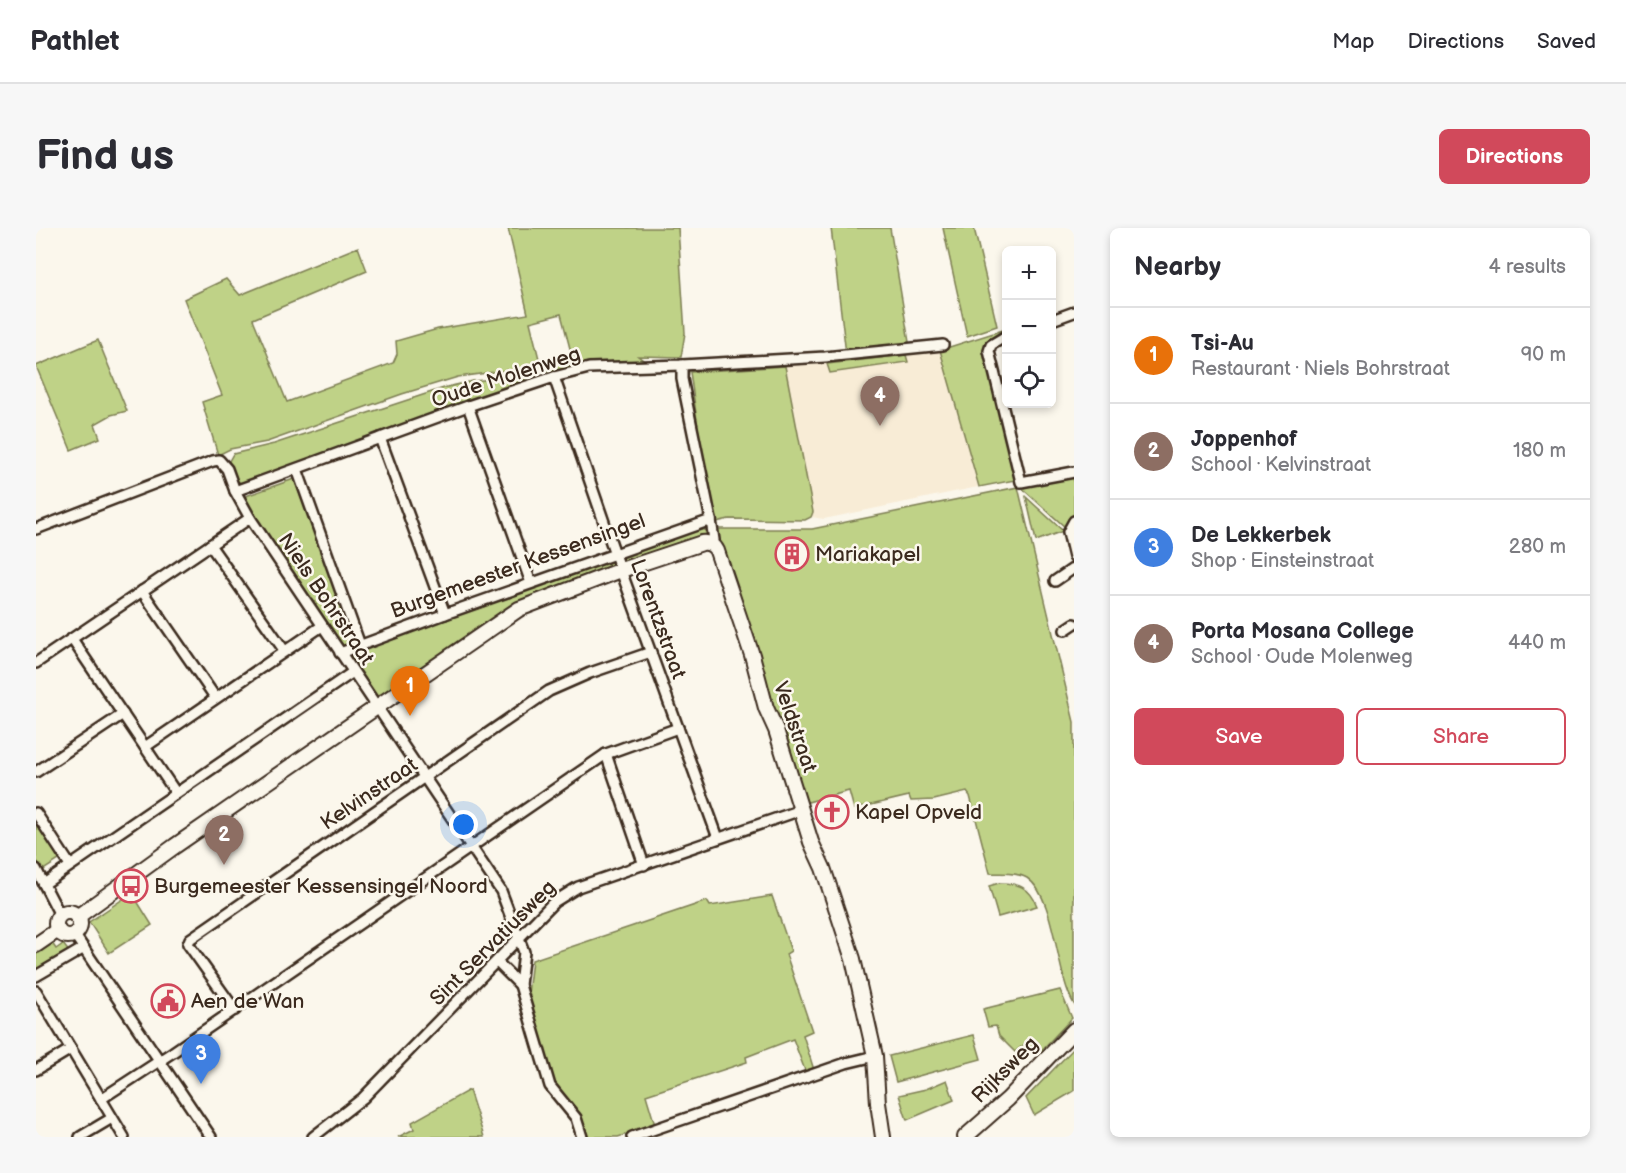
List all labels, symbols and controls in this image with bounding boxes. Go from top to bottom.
text: Pathlet [30,25,119,58]
text: Map [1332,29,1375,54]
text: Directions [1408,29,1504,54]
text: Saved [1537,29,1596,54]
button: Directions [1439,129,1590,184]
text: Find us [36,131,174,182]
map controls [1002,246,1056,408]
button: + [1002,246,1056,300]
text: Nearby [1134,252,1221,283]
text: 4 results [1488,255,1566,279]
button: − [1002,300,1056,354]
text: Tsi-Au [1191,330,1254,357]
street label: Oude Molenweg [428,341,584,413]
text: 1 [1149,343,1158,367]
text: 90 m [1521,343,1566,367]
button: locate [1002,354,1056,408]
text: Restaurant · Niels Bohrstraat [1191,357,1450,381]
pin: 4 [860,376,900,426]
text: Joppenhof [1191,426,1297,453]
text: 2 [1148,439,1159,463]
text: 180 m [1513,439,1566,463]
text: School · Kelvinstraat [1191,453,1371,477]
street label: Burgemeester Kessensingel [387,508,649,624]
text: De Lekkerbek [1191,522,1331,549]
street label: Niels Bohrstraat [273,528,380,670]
text: 3 [1148,535,1159,559]
text: 280 m [1509,535,1566,559]
building icon: Mariakapel [774,536,810,572]
place label: Mariakapel [815,542,921,567]
text: Shop · Einsteinstraat [1191,549,1374,573]
street label: Lorentzstraat [625,556,691,683]
text: Porta Mosana College [1191,618,1414,645]
text: 4 [1148,631,1159,655]
text: 440 m [1508,631,1566,655]
text: School · Oude Molenweg [1191,645,1413,669]
pin: 1 [390,666,430,716]
street label: Veldstraat [768,678,822,776]
button: Save [1134,708,1344,765]
button: Share [1356,708,1566,765]
street label: Kelvinstraat [316,752,423,836]
church icon: Kapel Opveld [814,794,850,830]
place label: Kapel Opveld [855,800,982,825]
your location [449,810,478,839]
pin: 2 [204,816,243,865]
bus stop icon: Burgemeester Kessensingel Noord [113,868,149,904]
place label: Burgemeester Kessensingel Noord [154,874,488,899]
street label: Sint Servatiusweg [425,875,561,1011]
public building icon: Aen de Wan [150,983,186,1019]
place label: Aen de Wan [191,989,304,1014]
street label: Rijksweg [966,1031,1044,1109]
pin: 3 [182,1034,220,1084]

